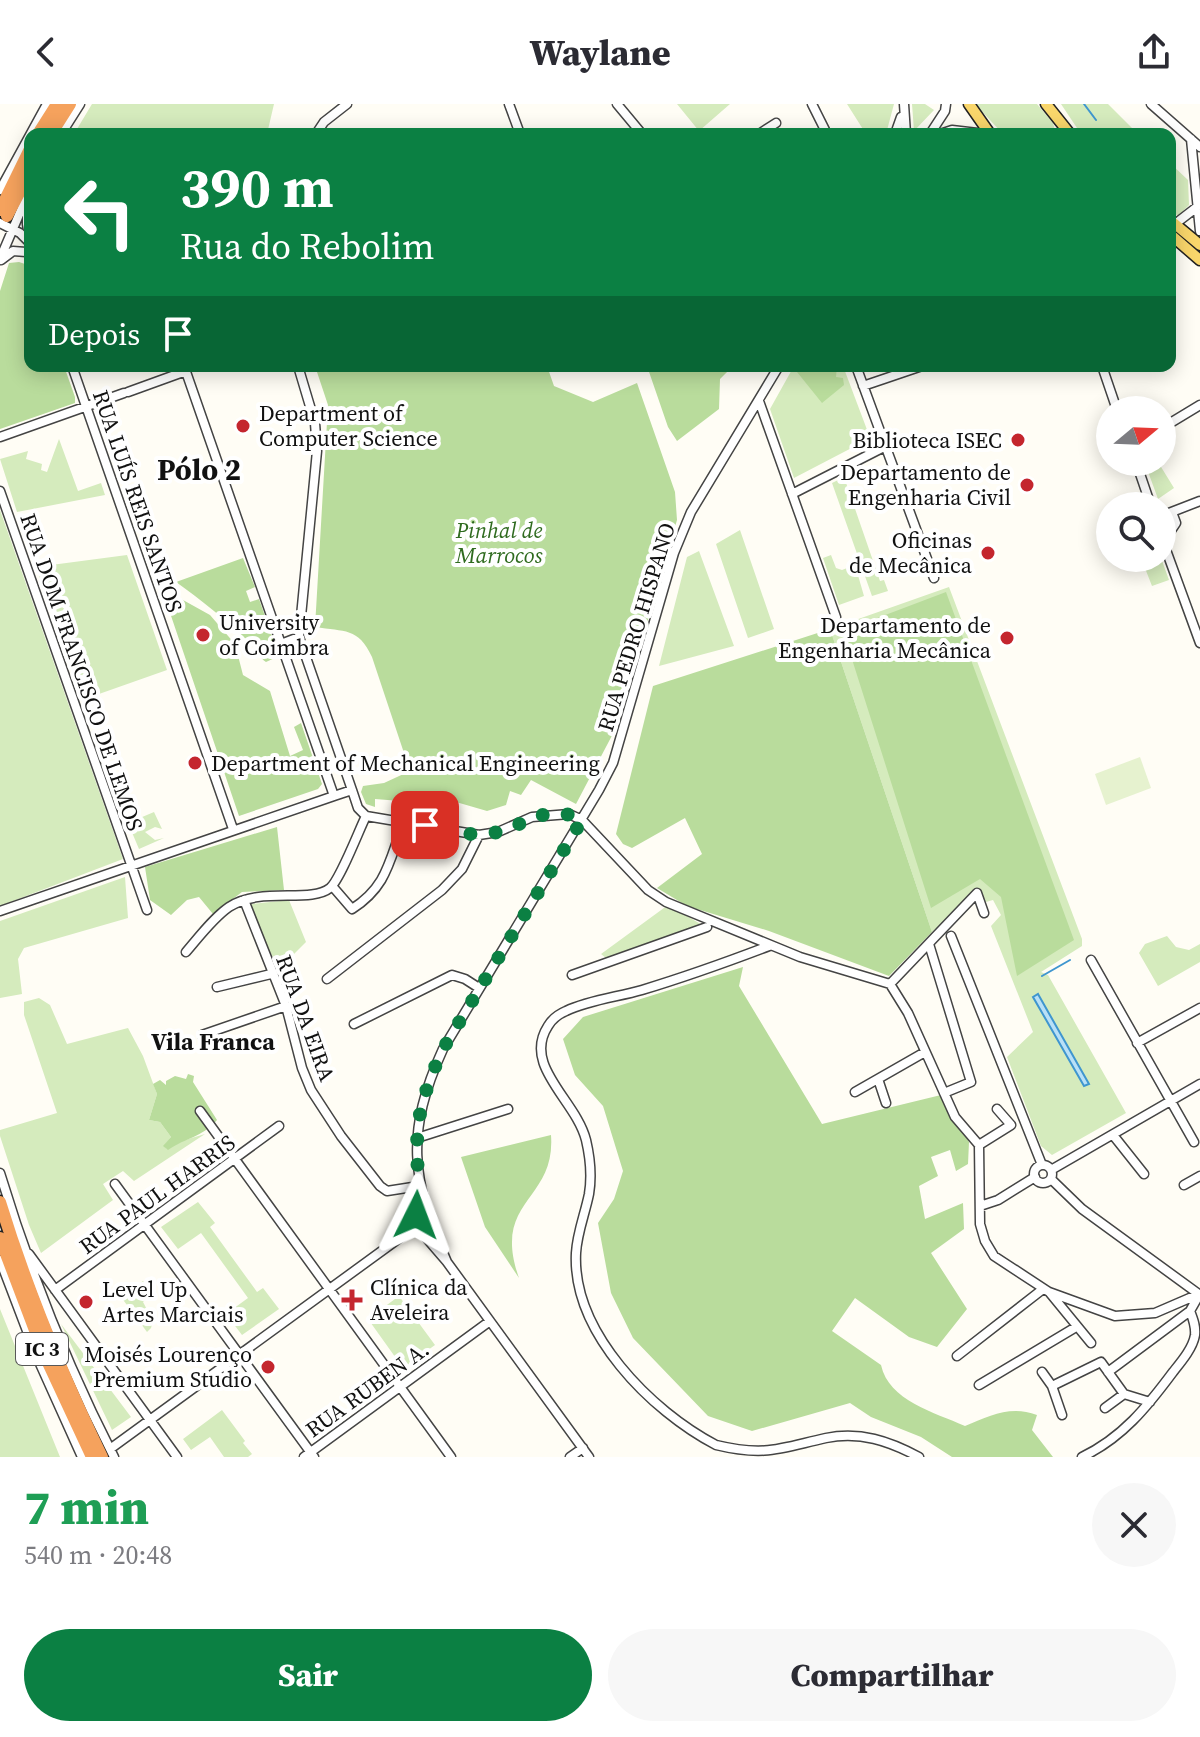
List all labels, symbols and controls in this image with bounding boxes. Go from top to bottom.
text: Waylane [529,28,671,77]
icon: back [24,30,68,74]
icon: share [1132,30,1176,74]
text: 390 m [180,149,334,226]
icon: left [48,160,152,264]
text: Rua do Rebolim [180,222,434,271]
icon: arrive [156,312,200,356]
text: Depois [48,314,140,355]
street label: RUA LUÍS REIS SANTOS [86,386,190,616]
north arrow [1096,396,1176,476]
map controls [1096,396,1176,572]
place label: Department of Computer Science [259,398,438,453]
marker: Department of Computer Science [234,417,252,435]
place label: Biblioteca ISEC [852,425,1002,455]
marker: Biblioteca ISEC [1009,431,1027,449]
district label: Pólo 2 [157,449,241,490]
place label: Departamento de Engenharia Civil [840,457,1011,512]
marker: Departamento de Engenharia Civil [1018,476,1036,494]
button: search [1096,492,1176,572]
street label: RUA DOM FRANCISCO DE LEMOS [13,509,151,835]
park label: Pinhal de Marrocos [455,515,542,570]
street label: RUA PEDRO HISPANO [590,519,682,735]
place label: Oficinas de Mecânica [849,525,973,580]
marker: Oficinas de Mecânica [979,544,997,562]
place label: University of Coimbra [219,607,330,662]
place label: Departamento de Engenharia Mecânica [778,610,992,665]
marker: University of Coimbra [194,626,212,644]
marker: Departamento de Engenharia Mecânica [998,629,1016,647]
place label: Department of Mechanical Engineering [211,748,600,778]
marker: Department of Mechanical Engineering [186,754,204,772]
pin [391,791,459,859]
icon: arrive [403,803,447,847]
street label: RUA DA EIRA [269,951,343,1086]
district label: Vila Franca [151,1025,275,1058]
street label: RUA PAUL HARRIS [73,1127,241,1261]
position arrow [374,1173,458,1257]
place label: Clínica da Aveleira [370,1272,468,1327]
place label: Level Up Artes Marciais [102,1274,244,1329]
marker: Clínica da Aveleira [341,1289,363,1311]
marker: Level Up Artes Marciais [77,1293,95,1311]
road number: IC 3 [16,1333,68,1365]
street label: RUA RUBEN A. [299,1334,435,1444]
place label: Moisés Lourenço Premium Studio [84,1339,252,1394]
marker: Moisés Lourenço Premium Studio [259,1358,277,1376]
text: 7 min [24,1474,149,1540]
button: close [1092,1483,1176,1567]
text: 540 m · 20:48 [24,1537,172,1573]
button: Sair [24,1629,592,1721]
button: Compartilhar [608,1629,1176,1721]

